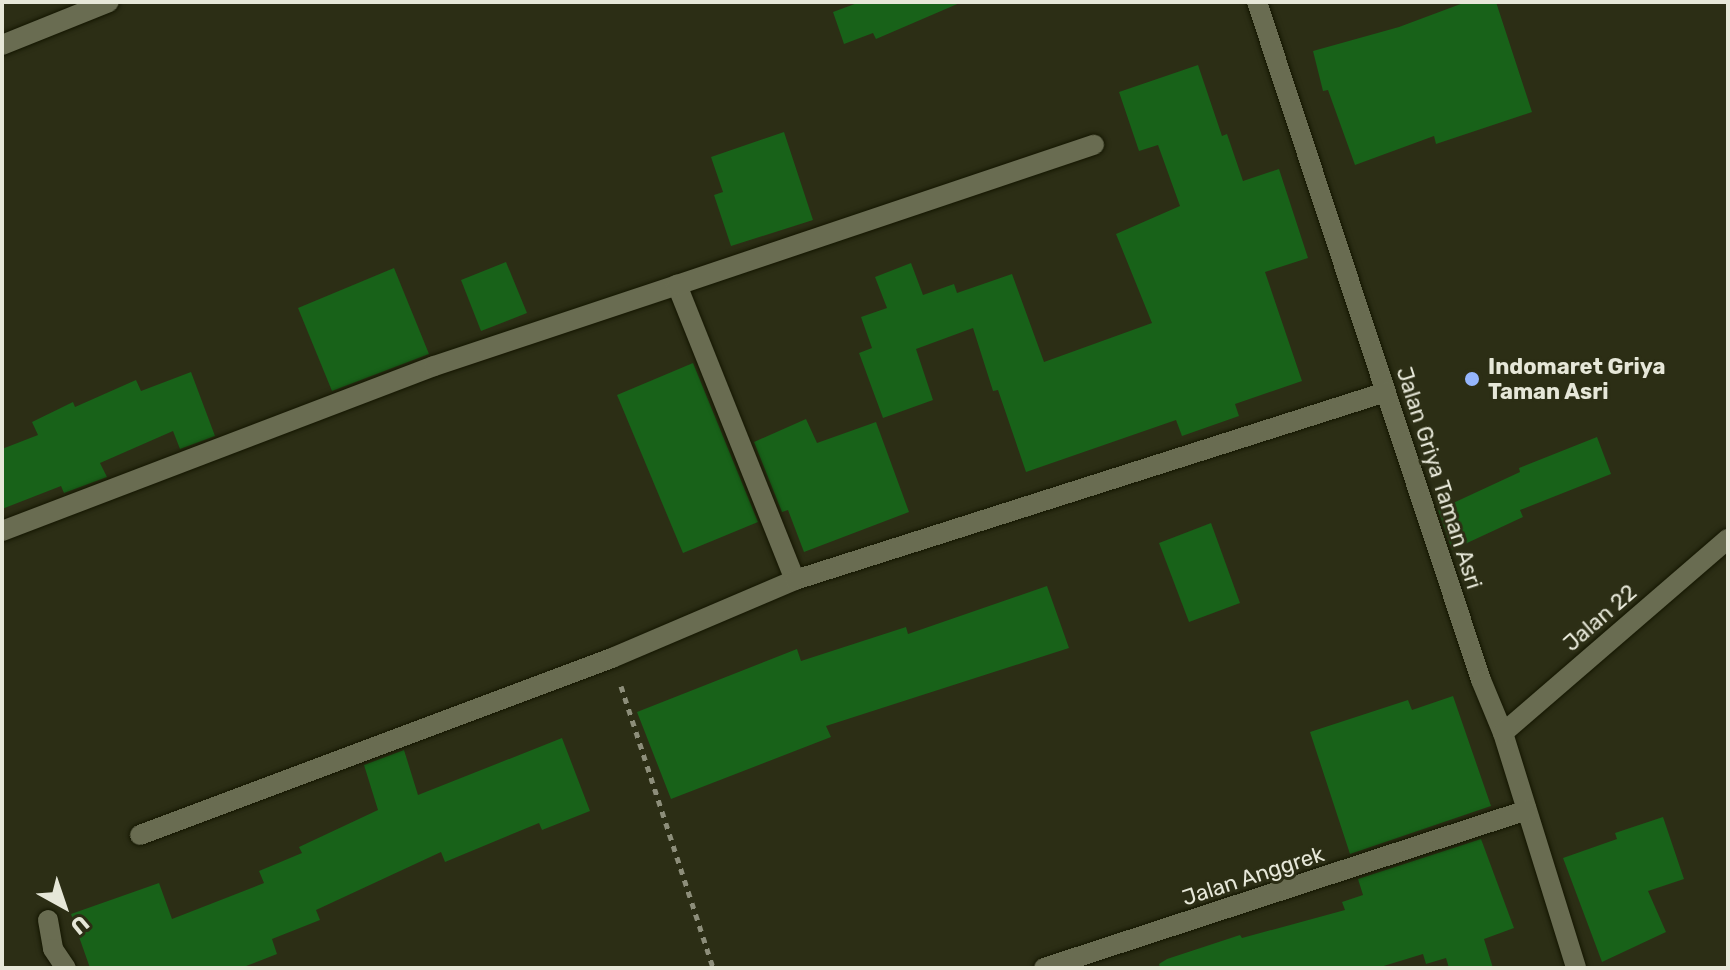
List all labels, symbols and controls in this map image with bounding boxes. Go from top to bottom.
place label: Indomaret Griya Taman Asri [1488,353,1665,404]
street label: Jalan Griya Taman Asri [1390,363,1488,593]
marker: Indomaret Griya Taman Asri [1463,370,1481,388]
street label: Jalan 22 [1558,579,1642,657]
street label: Jalan Anggrek [1178,841,1328,911]
north arrow [24,866,104,946]
text: U [65,909,95,940]

